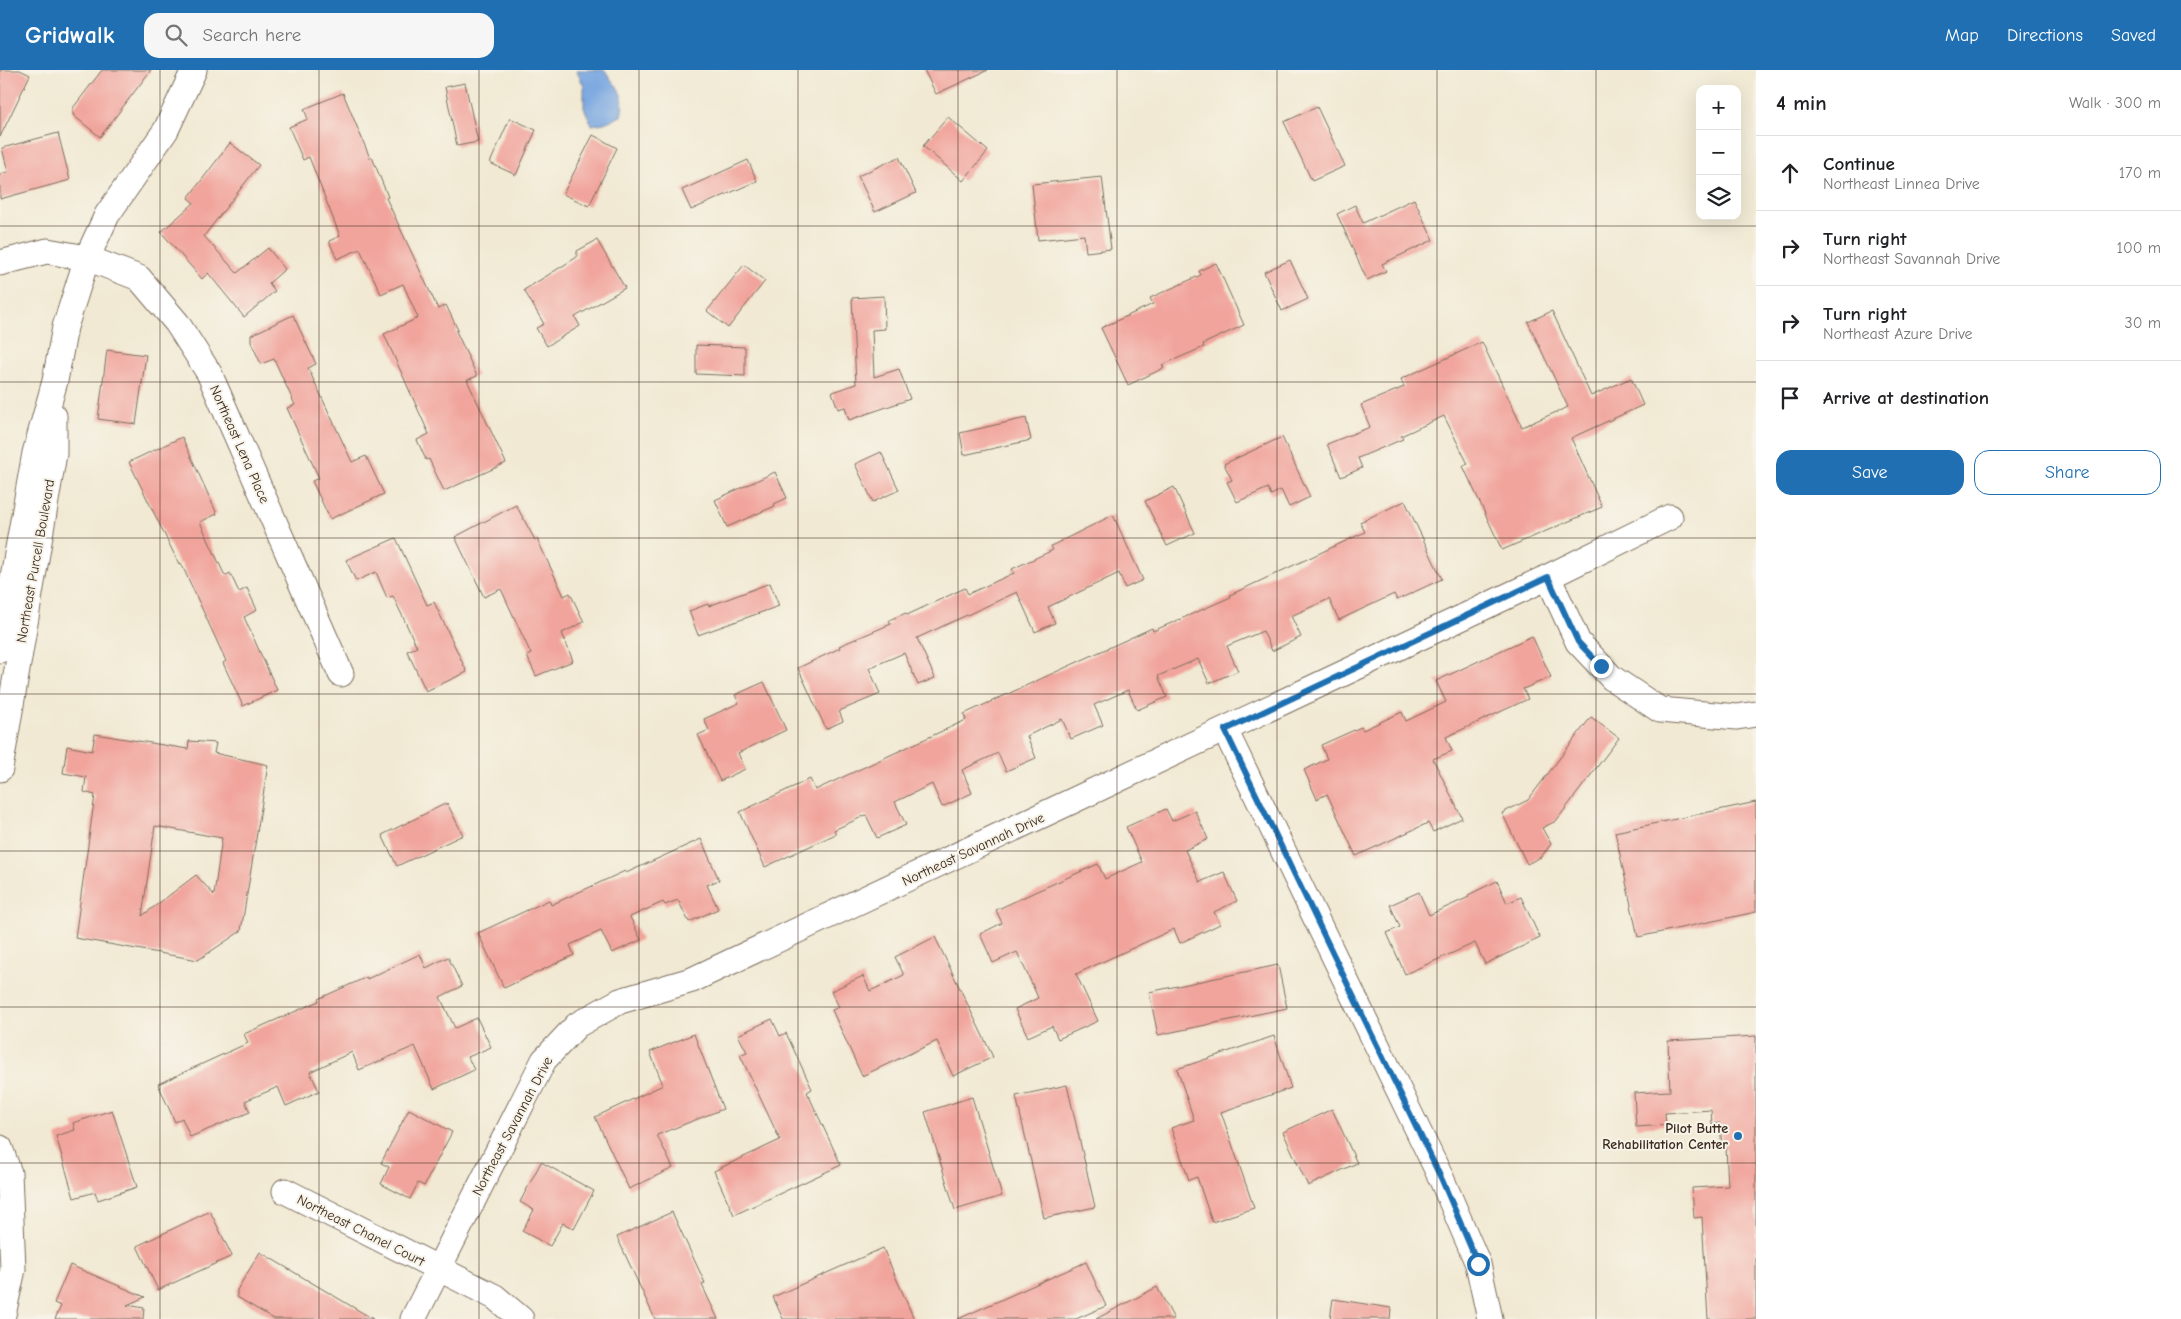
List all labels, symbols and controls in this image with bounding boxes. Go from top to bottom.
search box [144,13,494,58]
text: Gridwalk [25,21,114,49]
icon: search [162,21,190,49]
text: Search here [202,24,301,46]
text: Map [1945,25,1979,46]
text: Directions [2007,25,2083,46]
text: Saved [2111,25,2156,46]
map controls [1696,85,1741,220]
button: + [1696,85,1741,130]
text: 4 min [1776,91,1827,115]
text: Walk · 300 m [2069,94,2161,112]
button: − [1696,130,1741,175]
text: Continue [1823,153,1895,175]
icon: ahead [1776,159,1804,187]
text: 170 m [2119,164,2161,182]
button: layers [1696,175,1741,220]
text: Northeast Linnea Drive [1823,175,1980,193]
text: Turn right [1823,228,1907,250]
icon: right [1776,234,1804,262]
text: 100 m [2117,239,2161,257]
text: Northeast Savannah Drive [1823,250,2000,268]
text: Turn right [1823,303,1907,325]
icon: right [1776,309,1804,337]
text: 30 m [2125,314,2161,332]
text: Northeast Azure Drive [1823,325,1973,343]
street label: Northeast Lena Place [206,382,273,506]
icon: arrive [1776,384,1804,412]
text: Arrive at destination [1823,387,1989,409]
button: Save [1776,450,1964,495]
button: Share [1974,450,2161,495]
street label: Northeast Purcell Boulevard [13,478,58,644]
route end [1590,655,1613,678]
street label: Northeast Savannah Drive [899,809,1047,890]
street label: Northeast Savannah Drive [469,1054,556,1199]
place label: Pilot Butte Rehabilitation Center [1602,1120,1728,1153]
marker: Pilot Butte Rehabilitation Center [1732,1130,1744,1142]
street label: Northeast Chanel Court [294,1191,428,1270]
route start [1467,1253,1490,1276]

